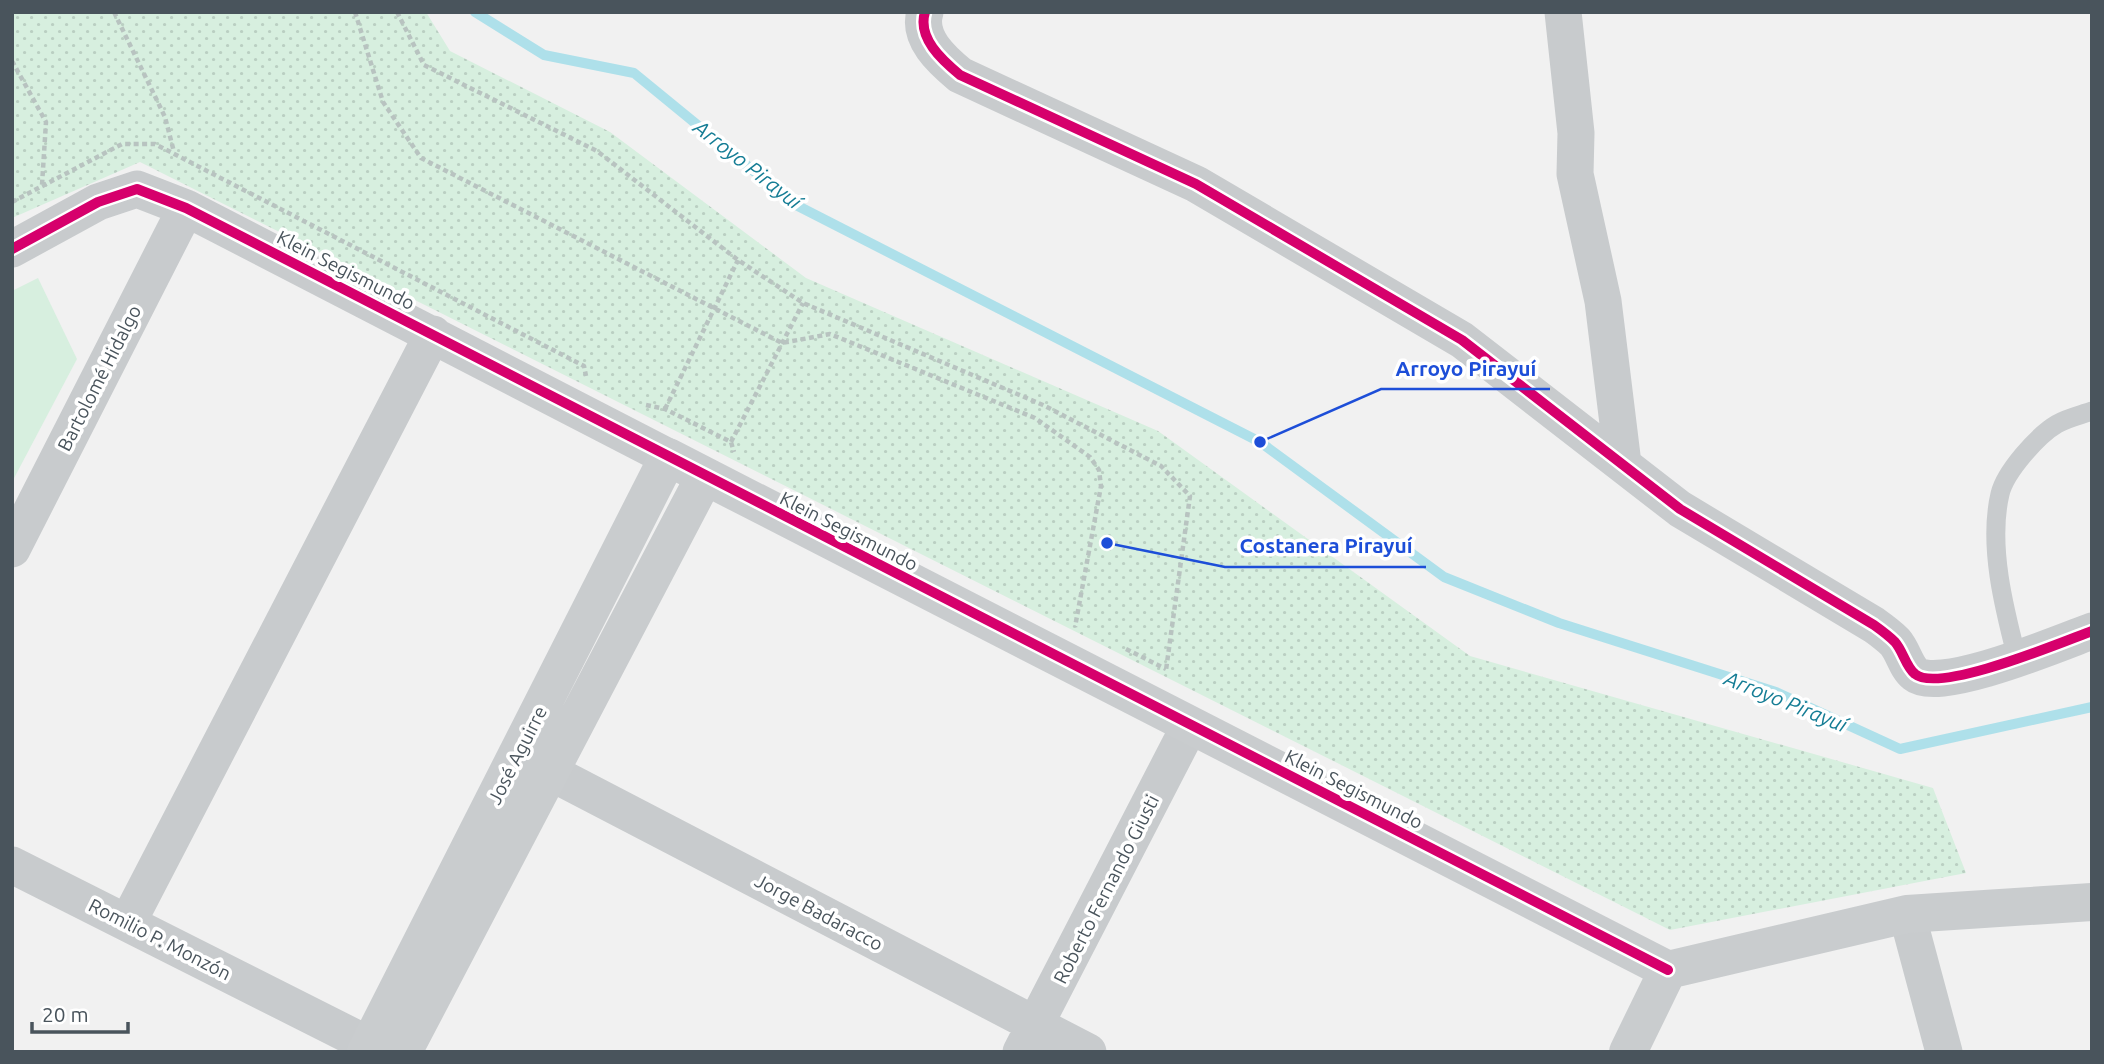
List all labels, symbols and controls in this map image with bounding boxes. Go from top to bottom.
water label: Arroyo Pirayuí [689,114,809,215]
street label: Klein Segismundo [274,226,418,314]
street label: Bartolomé Hidalgo [53,301,145,455]
callout: Arroyo Pirayuí [1381,347,1550,389]
text: Arroyo Pirayuí [1396,356,1537,380]
street label: Klein Segismundo [777,487,921,575]
callout: Costanera Pirayuí [1225,525,1426,567]
text: Costanera Pirayuí [1239,533,1413,557]
water label: Arroyo Pirayuí [1720,665,1853,738]
street label: José Aguirre [483,702,551,808]
street label: Klein Segismundo [1282,745,1426,833]
street label: Roberto Fernando Giusti [1049,791,1163,987]
street label: Jorge Badaracco [751,869,887,955]
street label: Romilio P. Monzón [85,894,235,984]
scale bar [32,990,128,1034]
text: 20 m [42,1002,89,1026]

